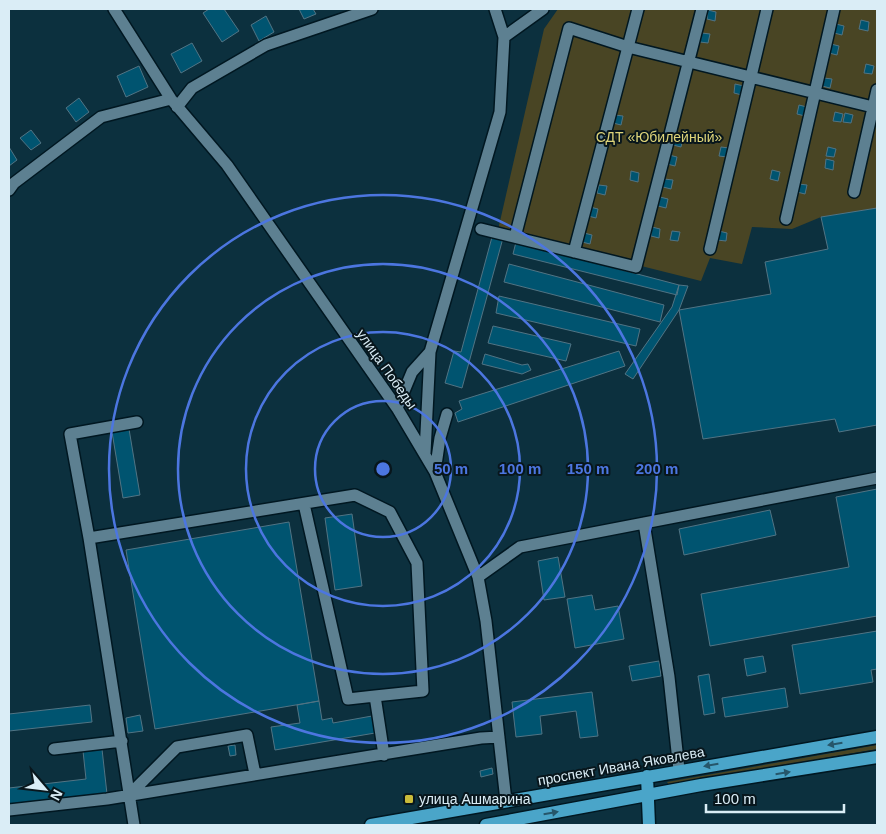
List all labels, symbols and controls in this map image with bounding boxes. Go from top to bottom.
park label: СДТ «Юбилейный» [596,129,723,145]
street label: улица Победы [354,326,420,412]
centre of rings [374,460,392,478]
text: 50 m [434,460,468,477]
text: 100 m [499,460,541,477]
text: 150 m [567,460,609,477]
text: 200 m [636,460,678,477]
one-way arrow [827,740,843,748]
street label: проспект Ивана Яковлева [536,743,706,789]
one-way arrow [702,761,718,769]
north arrow [20,764,70,814]
one-way arrow [776,768,792,776]
scale bar [706,782,844,814]
text: N [47,787,66,803]
text: 100 m [714,790,756,807]
place label: улица Ашмарина [419,791,531,807]
marker: улица Ашмарина [403,793,415,805]
one-way arrow [544,809,560,817]

